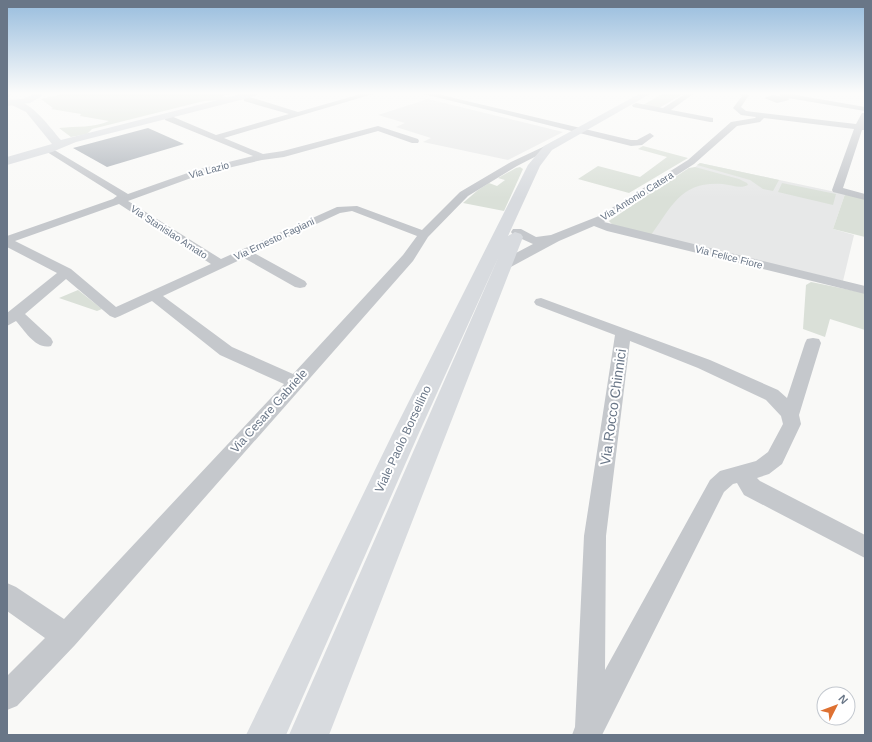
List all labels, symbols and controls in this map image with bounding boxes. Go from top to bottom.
street label: Via Lazio [188,159,231,181]
street label: Via Antonio Catera [599,169,676,223]
street label: Via Stanislao Amato [129,203,210,261]
street label: Via Ernesto Fagiani [232,216,316,262]
street label: Via Felice Fiore [694,243,764,271]
street label: Via Rocco Chinnici [597,348,629,466]
street label: Via Cesare Gabriele [228,366,310,456]
street label: Viale Paolo Borsellino [372,383,434,495]
north arrow [816,686,856,726]
text: N [836,692,851,706]

